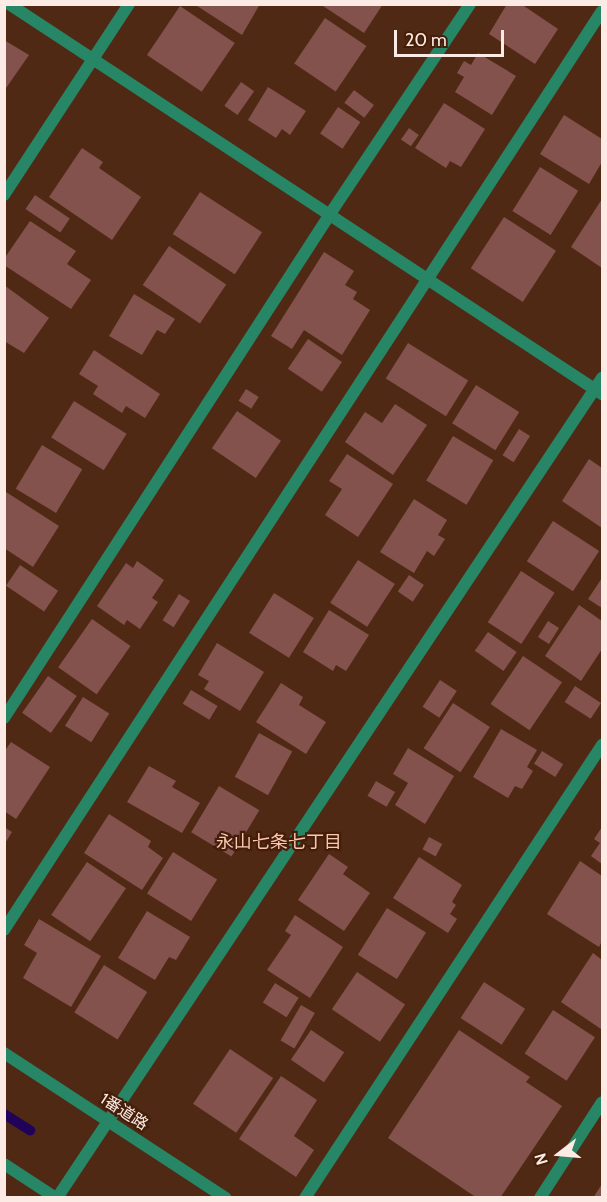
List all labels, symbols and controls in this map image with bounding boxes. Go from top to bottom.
scale bar [397,18,506,56]
text: 20 m [405,29,447,51]
district label: 永山七条七丁目 [216,831,342,853]
street label: 1番道路 [96,1089,152,1135]
north arrow [529,1124,589,1184]
text: N [531,1151,552,1167]

